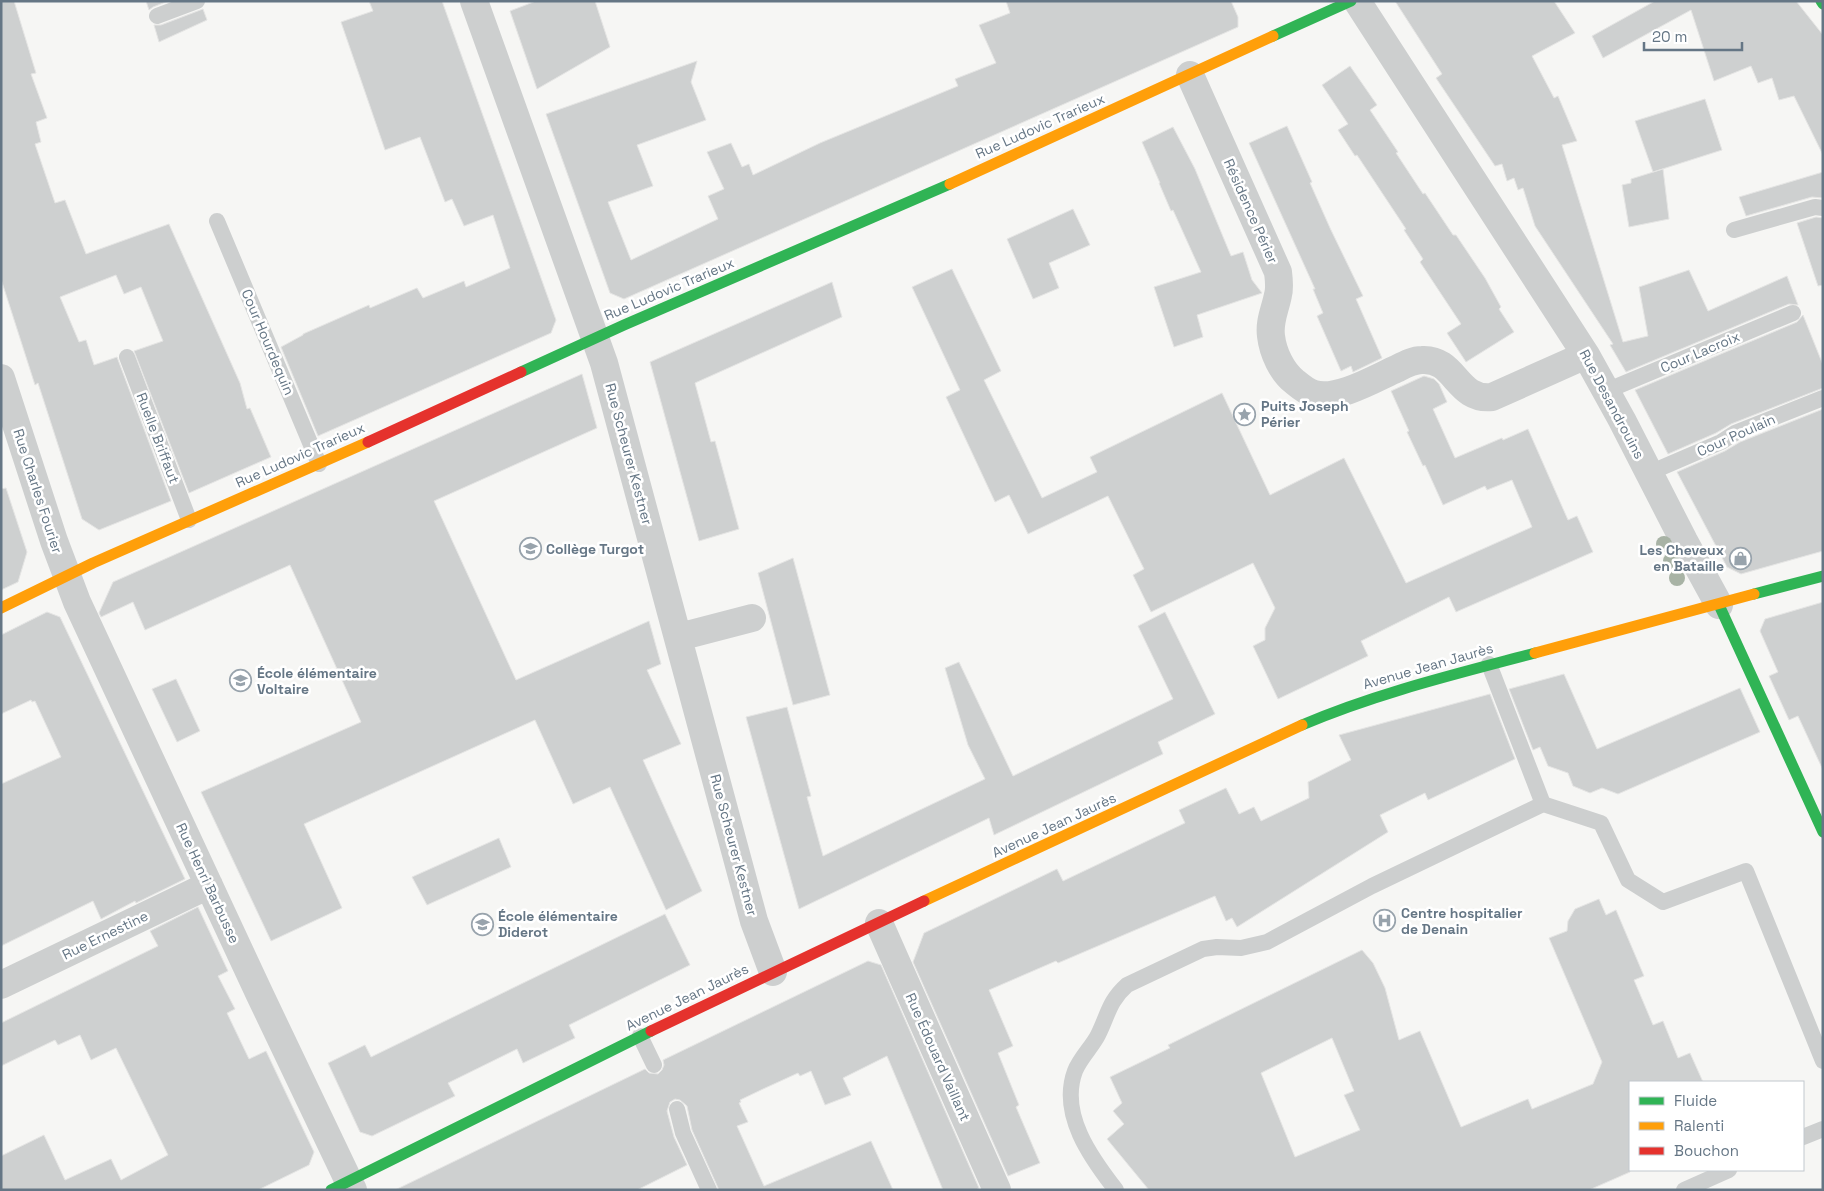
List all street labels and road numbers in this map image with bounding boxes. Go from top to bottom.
street label: Rue Ludovic Trarieux [973,89,1107,163]
street label: Résidence Périer [1220,156,1282,266]
street label: Rue Ludovic Trarieux [601,253,737,325]
street label: Cour Hourdequin [238,286,298,398]
street label: Cour Lacroix [1658,327,1742,377]
street label: Rue Desandrouins [1576,346,1648,462]
street label: Rue Scheurer Kestner [601,381,657,527]
street label: Ruelle Briffaut [132,390,184,486]
street label: Cour Poulain [1694,410,1778,460]
street label: Rue Ludovic Trarieux [233,418,367,492]
street label: Rue Charles Fourier [9,426,67,556]
street label: Avenue Jean Jaurès [1361,639,1495,693]
street label: Rue Scheurer Kestner [706,772,762,918]
street label: Avenue Jean Jaurès [989,788,1119,862]
street label: Rue Henri Barbusse [172,820,244,946]
street label: Rue Ernestine [59,906,151,964]
street label: Avenue Jean Jaurès [623,959,751,1035]
street label: Rue Édouard Vaillant [902,990,974,1124]

